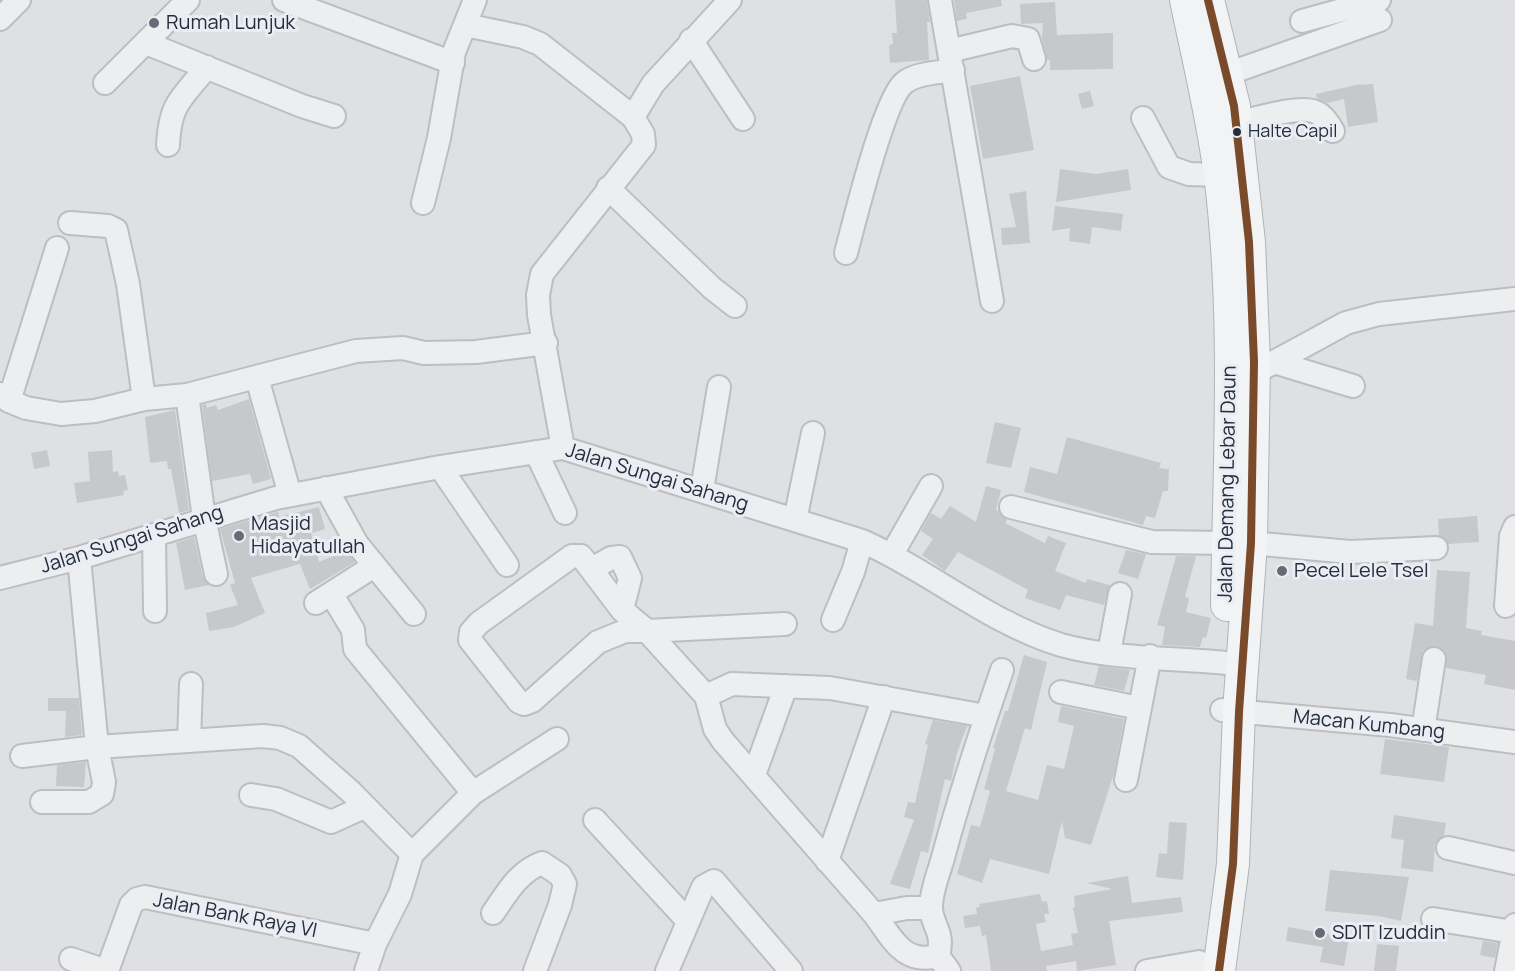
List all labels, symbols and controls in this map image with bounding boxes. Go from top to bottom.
place label: Rumah Lunjuk [166,11,295,35]
marker: Rumah Lunjuk [147,16,161,30]
place label: Halte Capil [1248,121,1337,143]
marker: Halte Capil [1231,126,1243,138]
street label: Jalan Demang Lebar Daun [1214,365,1242,603]
street label: Jalan Sungai Sahang [563,439,751,517]
street label: Jalan Sungai Sahang [38,501,226,579]
place label: Masjid Hidayatullah [251,512,365,559]
marker: Masjid Hidayatullah [232,529,246,543]
place label: Pecel Lele Tsel [1294,559,1429,583]
marker: Pecel Lele Tsel [1275,564,1289,578]
street label: Macan Kumbang [1292,705,1446,745]
street label: Jalan Bank Raya VI [151,888,319,944]
place label: SDIT Izuddin [1332,921,1446,945]
marker: SDIT Izuddin [1313,926,1327,940]

